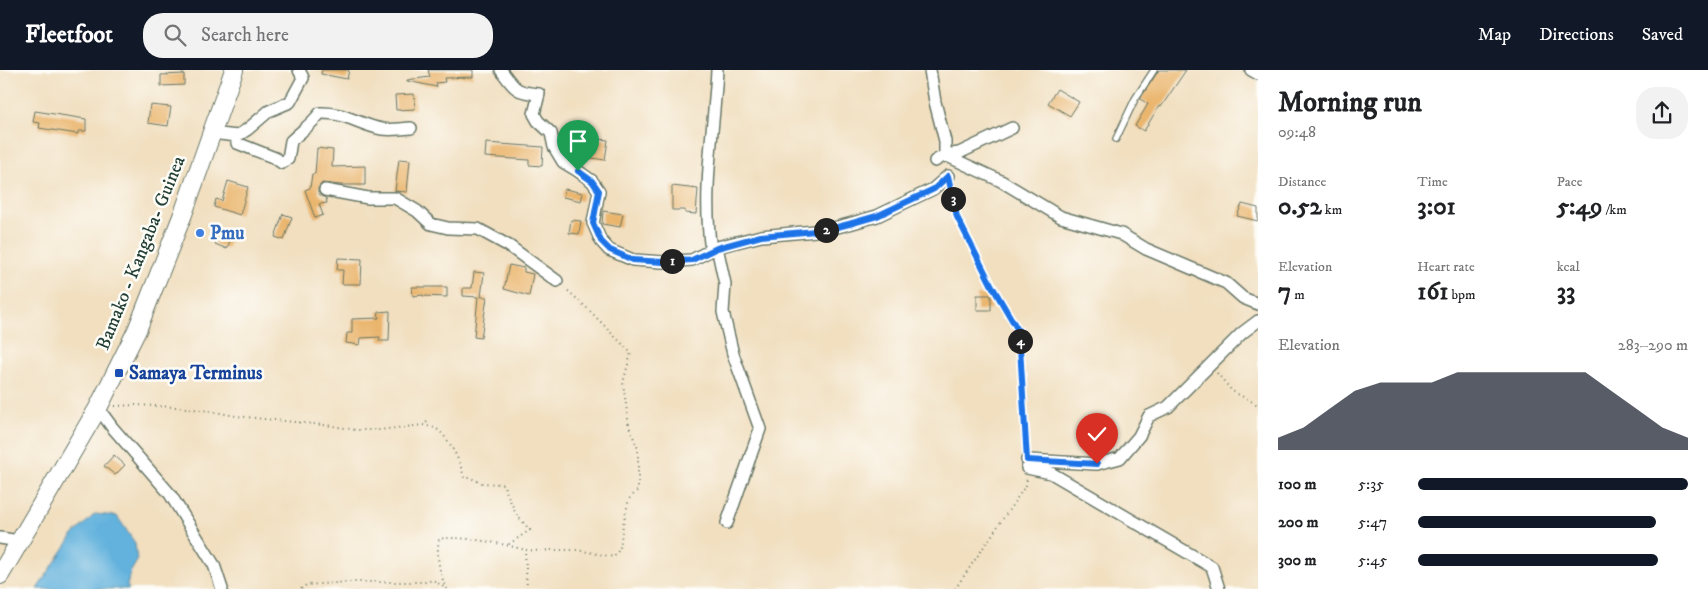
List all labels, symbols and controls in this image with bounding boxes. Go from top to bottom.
search box [143,13,493,58]
text: Fleetfoot [25,20,113,50]
icon: search [161,21,189,49]
text: Search here [201,24,289,47]
text: Map [1478,24,1511,46]
text: Directions [1539,24,1614,46]
text: Saved [1642,24,1683,46]
text: Morning run [1278,85,1422,120]
button: share [1636,87,1688,139]
pin [557,120,599,171]
text: 09:48 [1278,122,1316,142]
icon: arrive [564,127,592,155]
street label: Bamako - Kangaba- Guinea [91,153,191,353]
text: Distance [1278,173,1326,191]
text: Time [1417,173,1448,191]
text: Pace [1557,173,1583,191]
pin: 3 [940,186,966,212]
text: 3 [951,190,956,208]
text: 0.52 [1278,191,1322,222]
text: 3:01 [1417,191,1456,222]
text: 5:49 [1557,191,1602,222]
text: km [1322,201,1342,219]
text: /km [1602,201,1627,219]
pin: 2 [814,218,838,242]
text: 2 [823,221,830,239]
place label: Pmu [210,222,244,245]
marker: Pmu [194,227,206,239]
pin: 1 [660,248,684,274]
text: 1 [670,252,675,270]
text: Elevation [1278,258,1332,276]
text: Heart rate [1417,258,1475,276]
text: kcal [1557,258,1580,276]
text: 7 [1278,276,1291,307]
text: 161 [1417,276,1448,307]
text: 33 [1557,276,1575,307]
text: m [1291,286,1305,304]
text: bpm [1448,286,1476,304]
pin: 4 [1008,328,1032,354]
text: 4 [1016,332,1025,350]
text: Elevation [1278,335,1340,355]
text: 283–290 m [1618,335,1688,355]
place label: Samaya Terminus [129,362,263,385]
marker: Samaya Terminus [113,367,125,379]
pin [1076,413,1118,464]
icon: check [1083,420,1111,448]
text: 100 m [1278,474,1317,494]
text: 5:35 [1358,474,1384,494]
text: 200 m [1278,512,1319,532]
text: 5:47 [1358,512,1387,532]
text: 300 m [1278,550,1317,570]
text: 5:45 [1358,550,1387,570]

